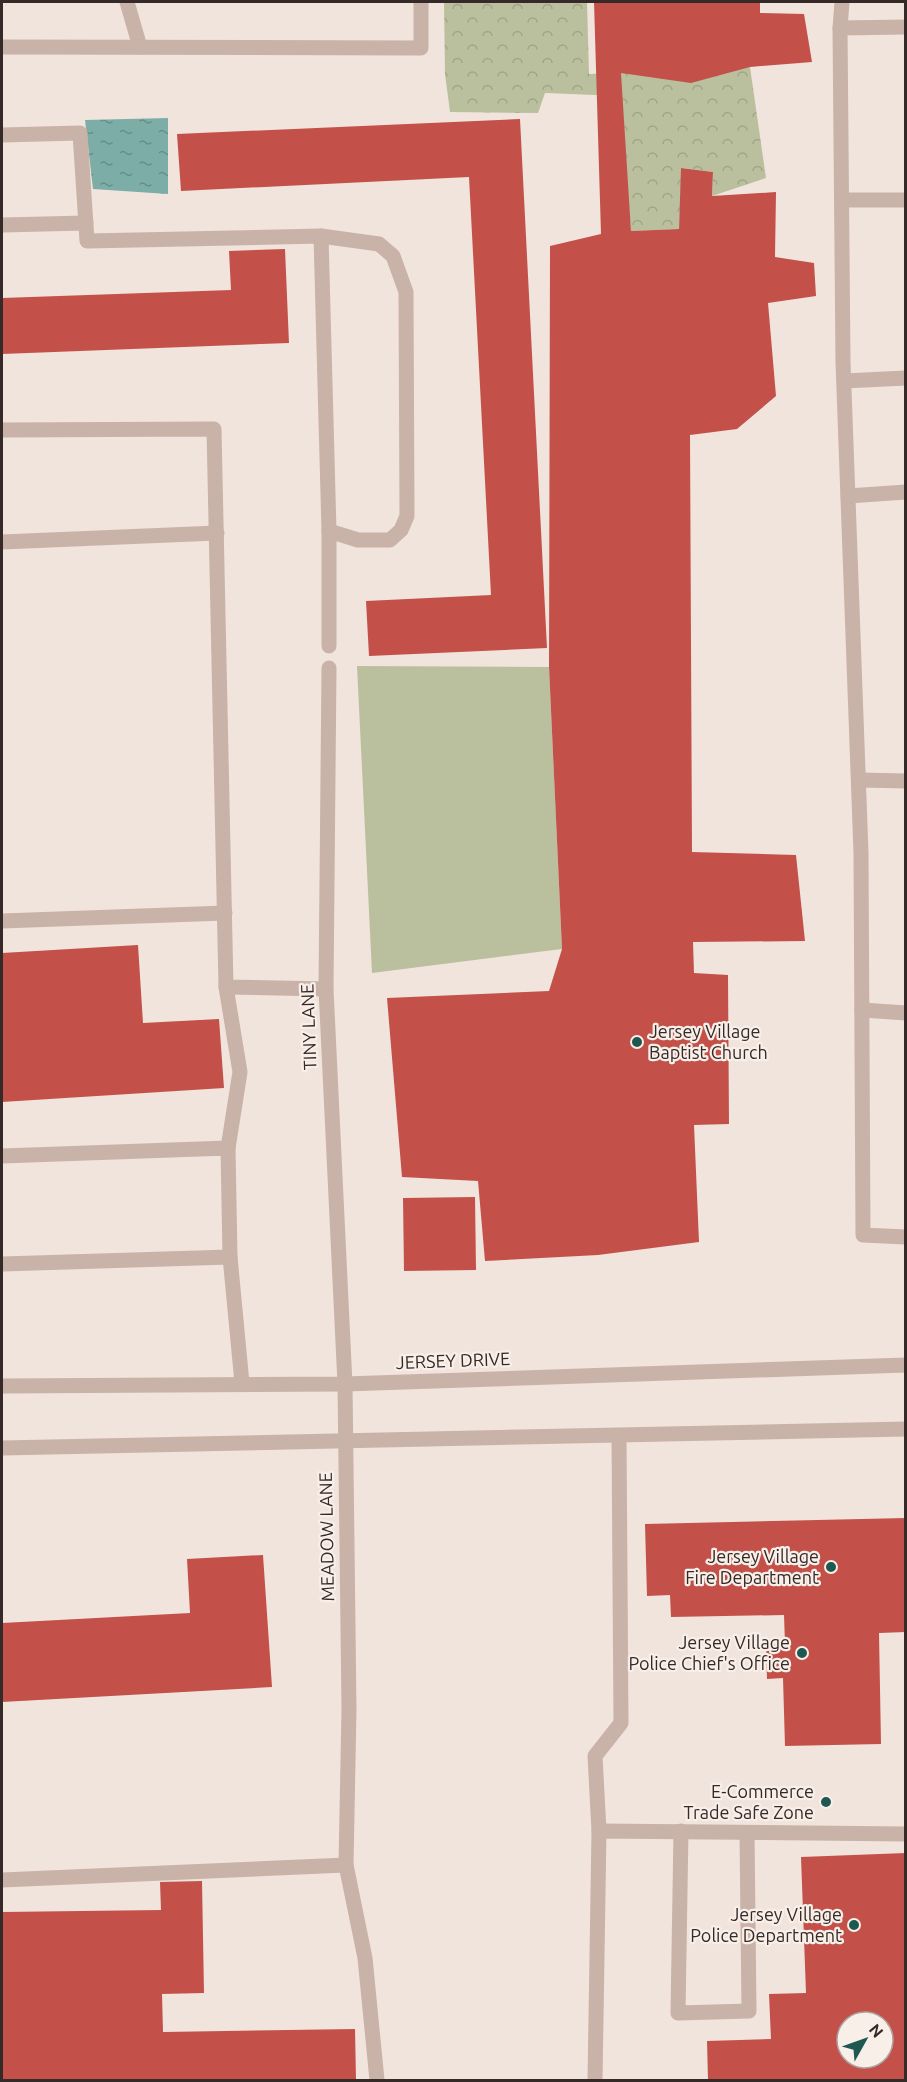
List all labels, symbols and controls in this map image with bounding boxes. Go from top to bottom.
street label: TINY LANE [297,984,320,1071]
place label: Jersey Village Baptist Church [649,1021,768,1062]
marker: Jersey Village Baptist Church [630,1035,644,1049]
street label: JERSEY DRIVE [395,1348,510,1372]
street label: MEADOW LANE [315,1472,337,1602]
place label: Jersey Village Fire Department [685,1546,819,1587]
marker: Jersey Village Fire Department [824,1560,838,1574]
place label: Jersey Village Police Chief's Office [628,1632,790,1673]
marker: Jersey Village Police Chief's Office [795,1646,809,1660]
place label: E-Commerce Trade Safe Zone [684,1781,814,1822]
marker: E-Commerce Trade Safe Zone [819,1795,833,1809]
place label: Jersey Village Police Department [690,1904,842,1945]
marker: Jersey Village Police Department [847,1918,861,1932]
north arrow [835,2010,895,2070]
text: N [866,2020,887,2041]

